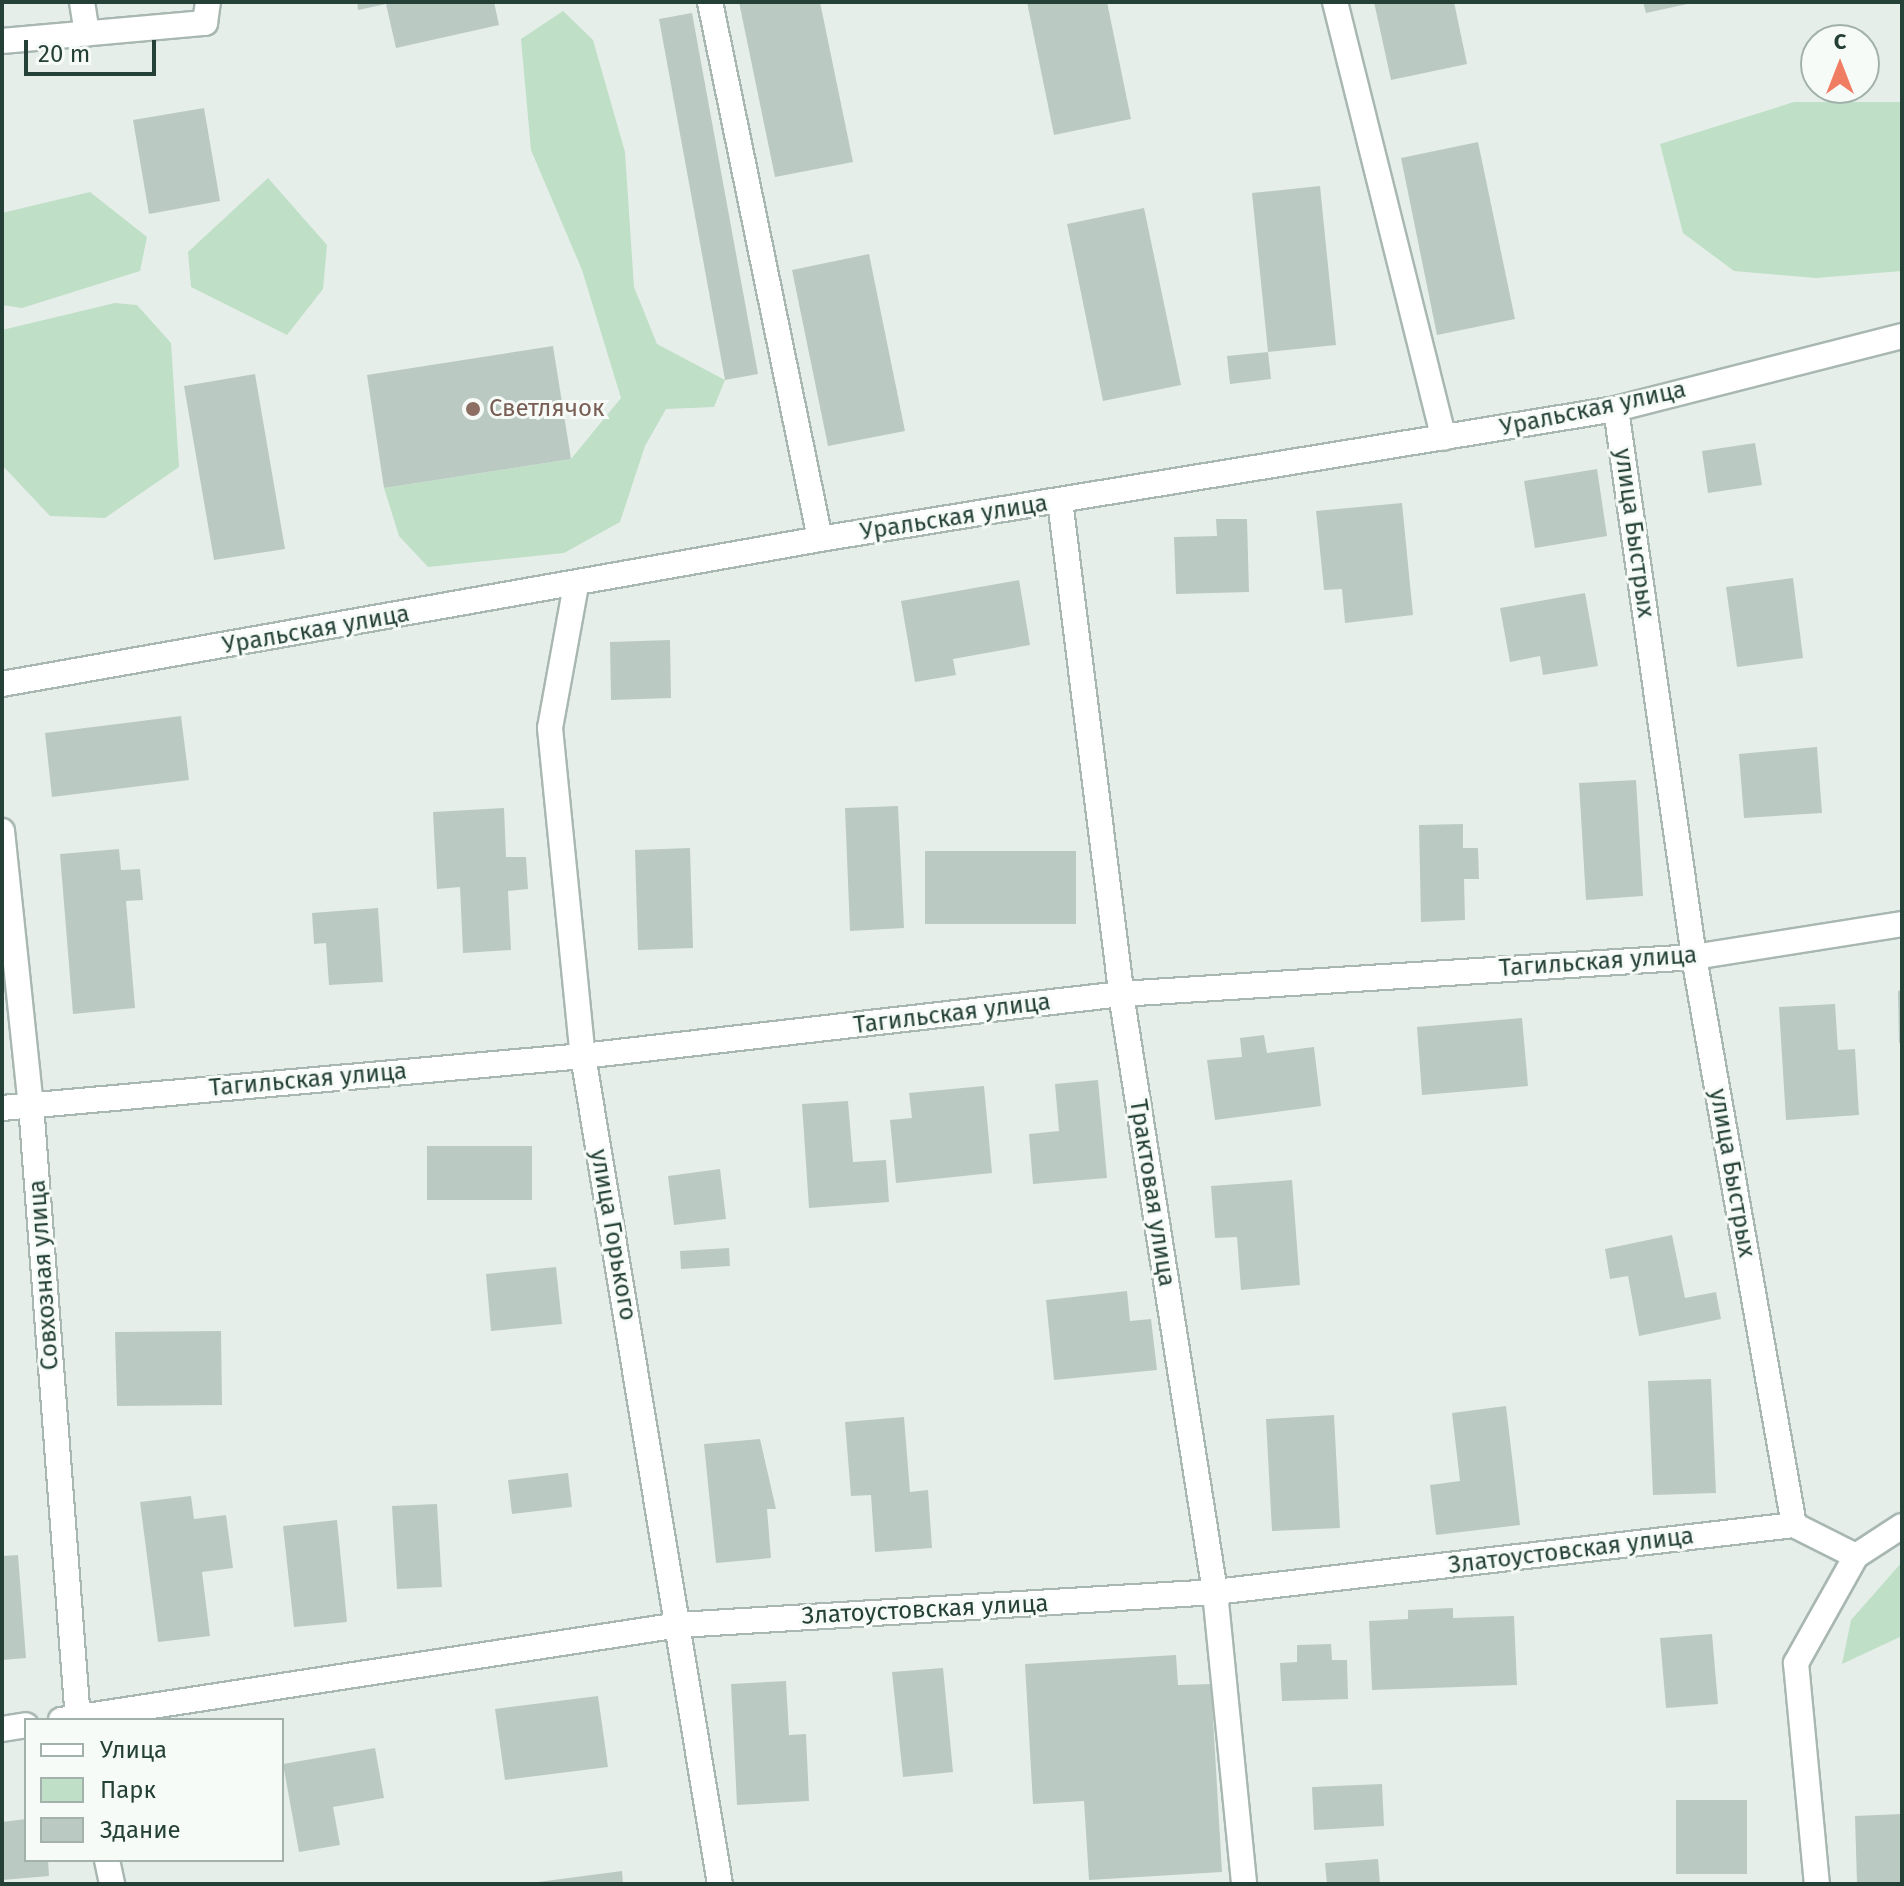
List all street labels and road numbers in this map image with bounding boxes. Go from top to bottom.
street label: Уральская улица [1497,375,1689,443]
street label: улица Быстрых [1608,447,1660,619]
street label: Уральская улица [858,489,1050,547]
street label: Уральская улица [220,599,412,661]
street label: Тагильская улица [1498,941,1698,983]
street label: Тагильская улица [852,988,1052,1040]
street label: Тагильская улица [208,1057,408,1103]
street label: улица Быстрых [1703,1087,1761,1259]
street label: Трактовая улица [1123,1097,1181,1289]
street label: улица Горького [584,1147,642,1323]
street label: Совхозная улица [23,1179,65,1371]
street label: Златоустовская улица [1447,1522,1695,1580]
street label: Златоустовская улица [801,1589,1049,1631]

